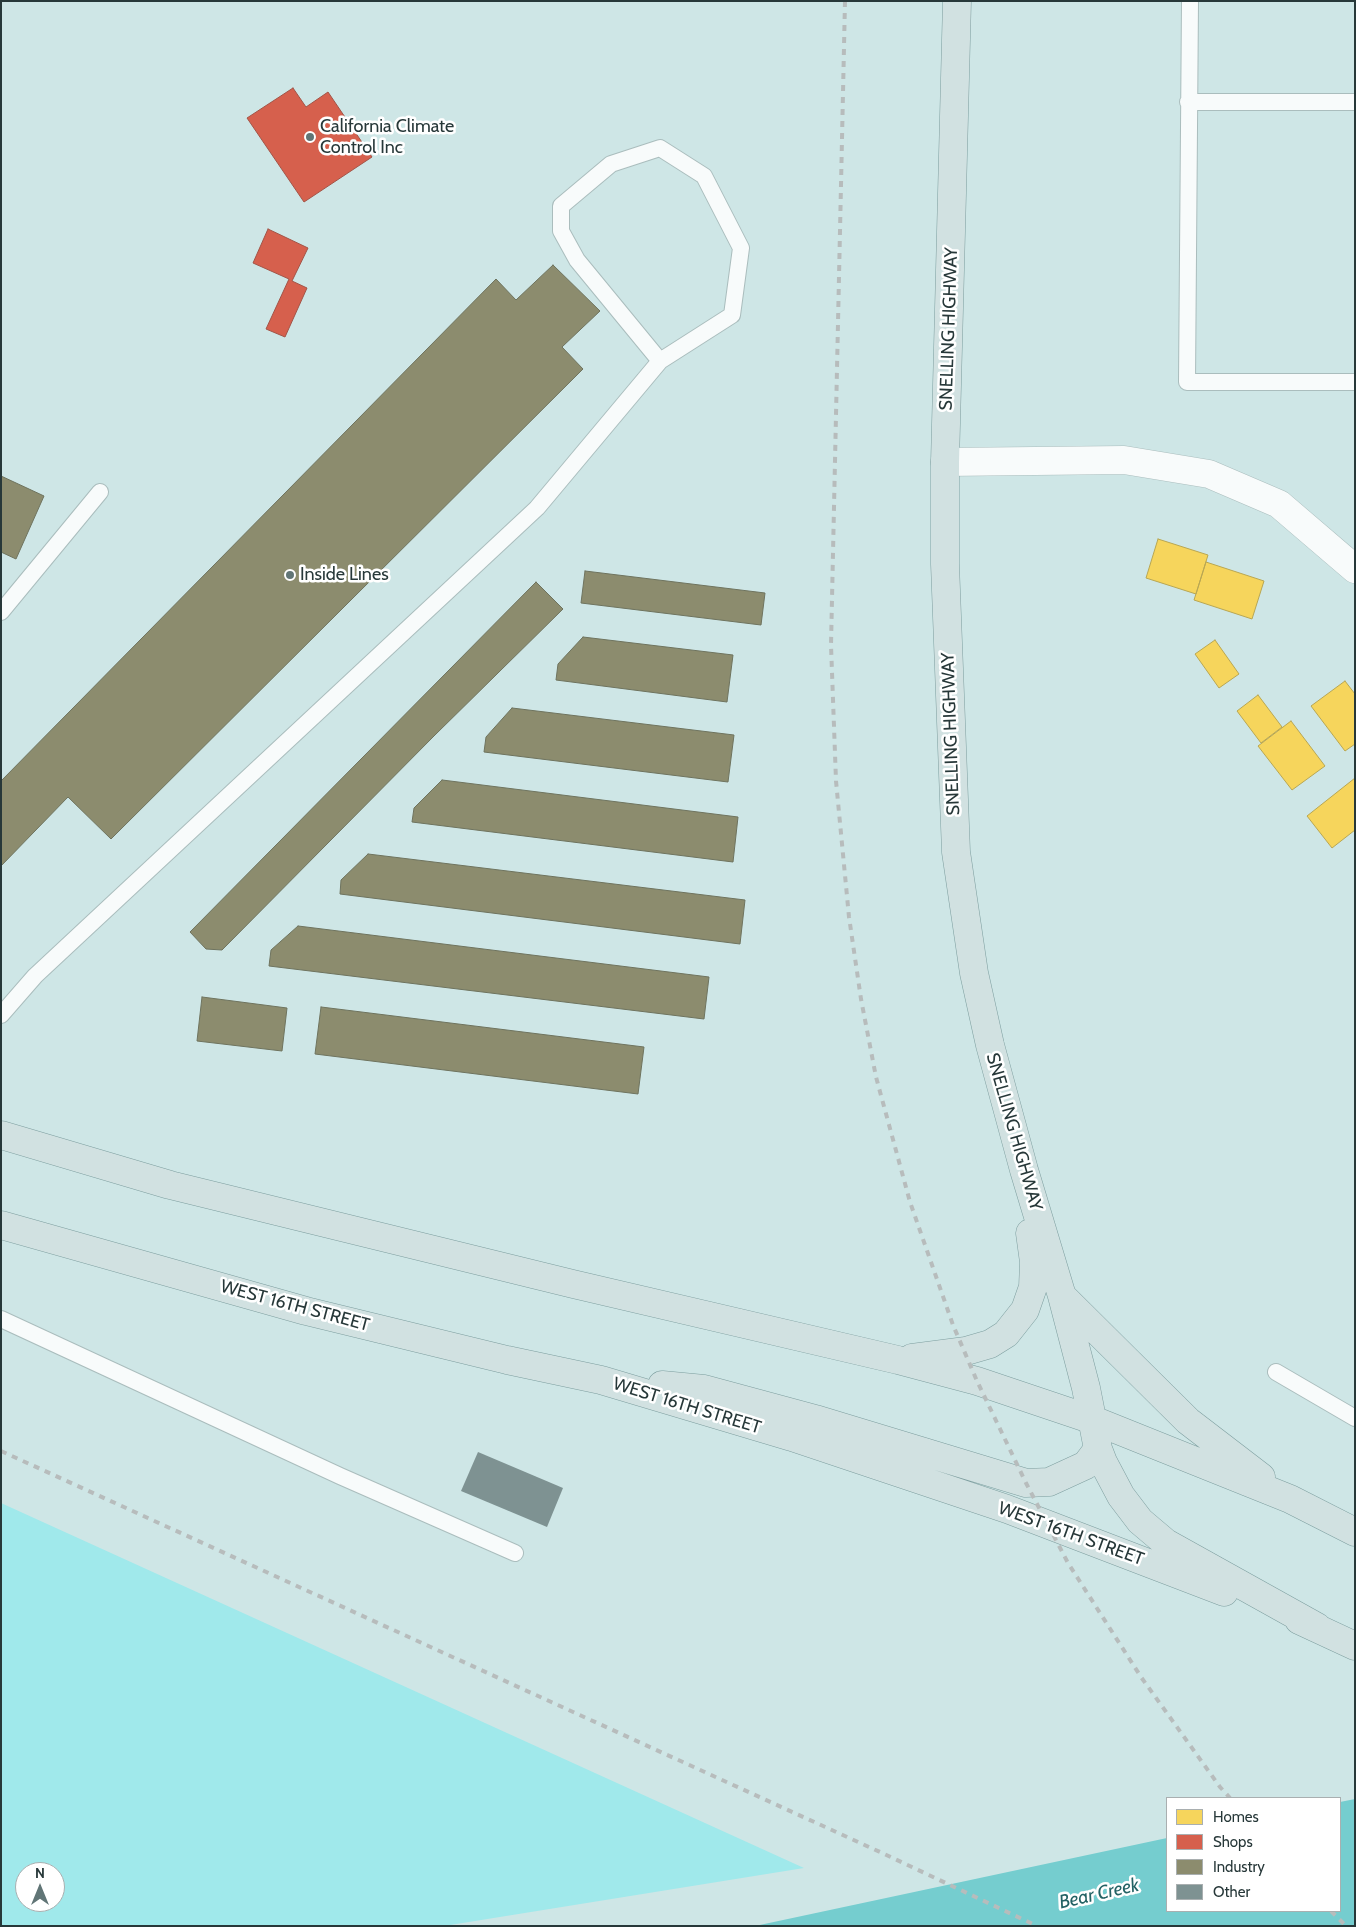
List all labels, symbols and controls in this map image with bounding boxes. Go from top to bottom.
place label: California Climate Control Inc [320,116,454,158]
marker: California Climate Control Inc [304,131,316,143]
street label: SNELLING HIGHWAY [935,247,963,411]
place label: Inside Lines [300,564,389,586]
marker: Inside Lines [284,569,296,581]
street label: SNELLING HIGHWAY [937,652,965,816]
street label: SNELLING HIGHWAY [981,1051,1047,1213]
street label: WEST 16TH STREET [218,1276,372,1336]
street label: WEST 16TH STREET [610,1373,764,1439]
street label: WEST 16TH STREET [995,1498,1147,1570]
legend [1166,1797,1341,1912]
text: Homes [1213,1808,1259,1826]
text: Shops [1213,1833,1253,1851]
text: Industry [1213,1858,1265,1876]
north arrow [15,1862,65,1912]
text: N [35,1864,45,1882]
water label: Bear Creek [1057,1874,1141,1914]
text: Other [1213,1883,1250,1901]

